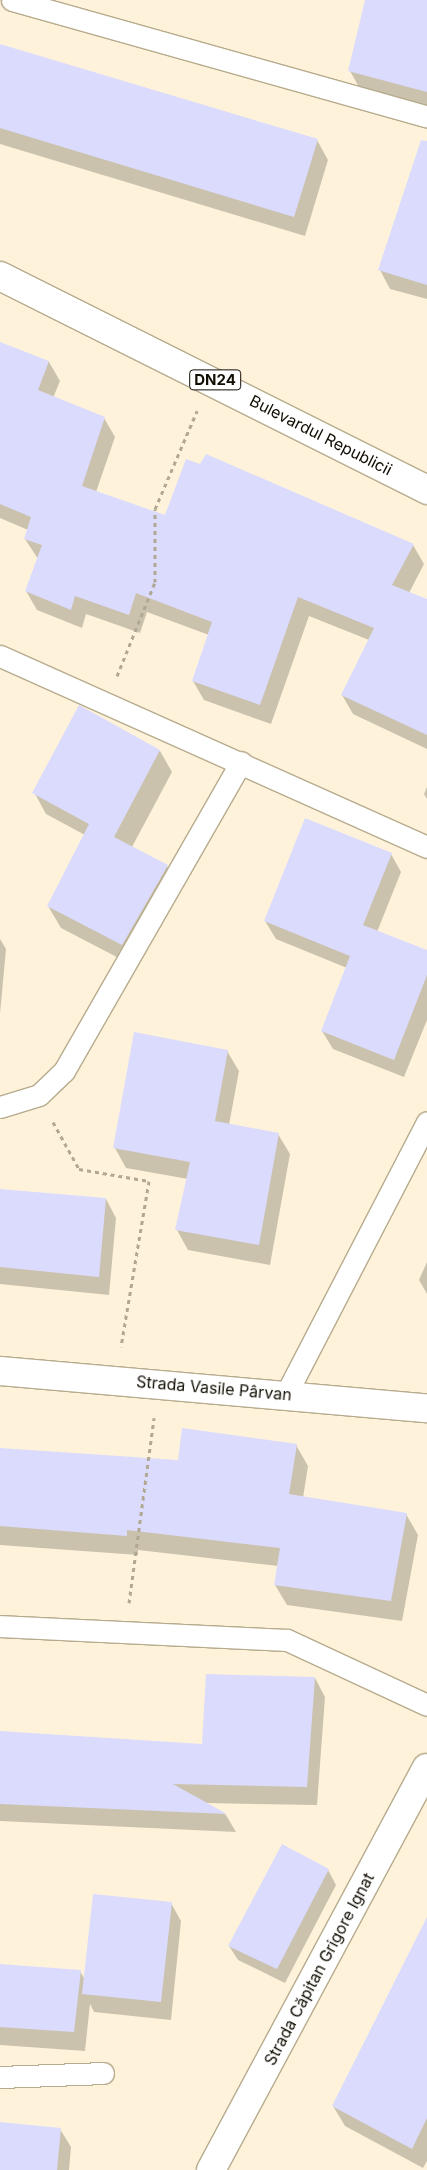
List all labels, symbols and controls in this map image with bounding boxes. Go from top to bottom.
road number: DN24 [189,368,241,392]
street label: Bulevardul Republicii [247,391,395,479]
street label: Strada Vasile Pârvan [136,1372,292,1404]
street label: Strada Căpitan Grigore Ignat [260,1869,378,2069]

